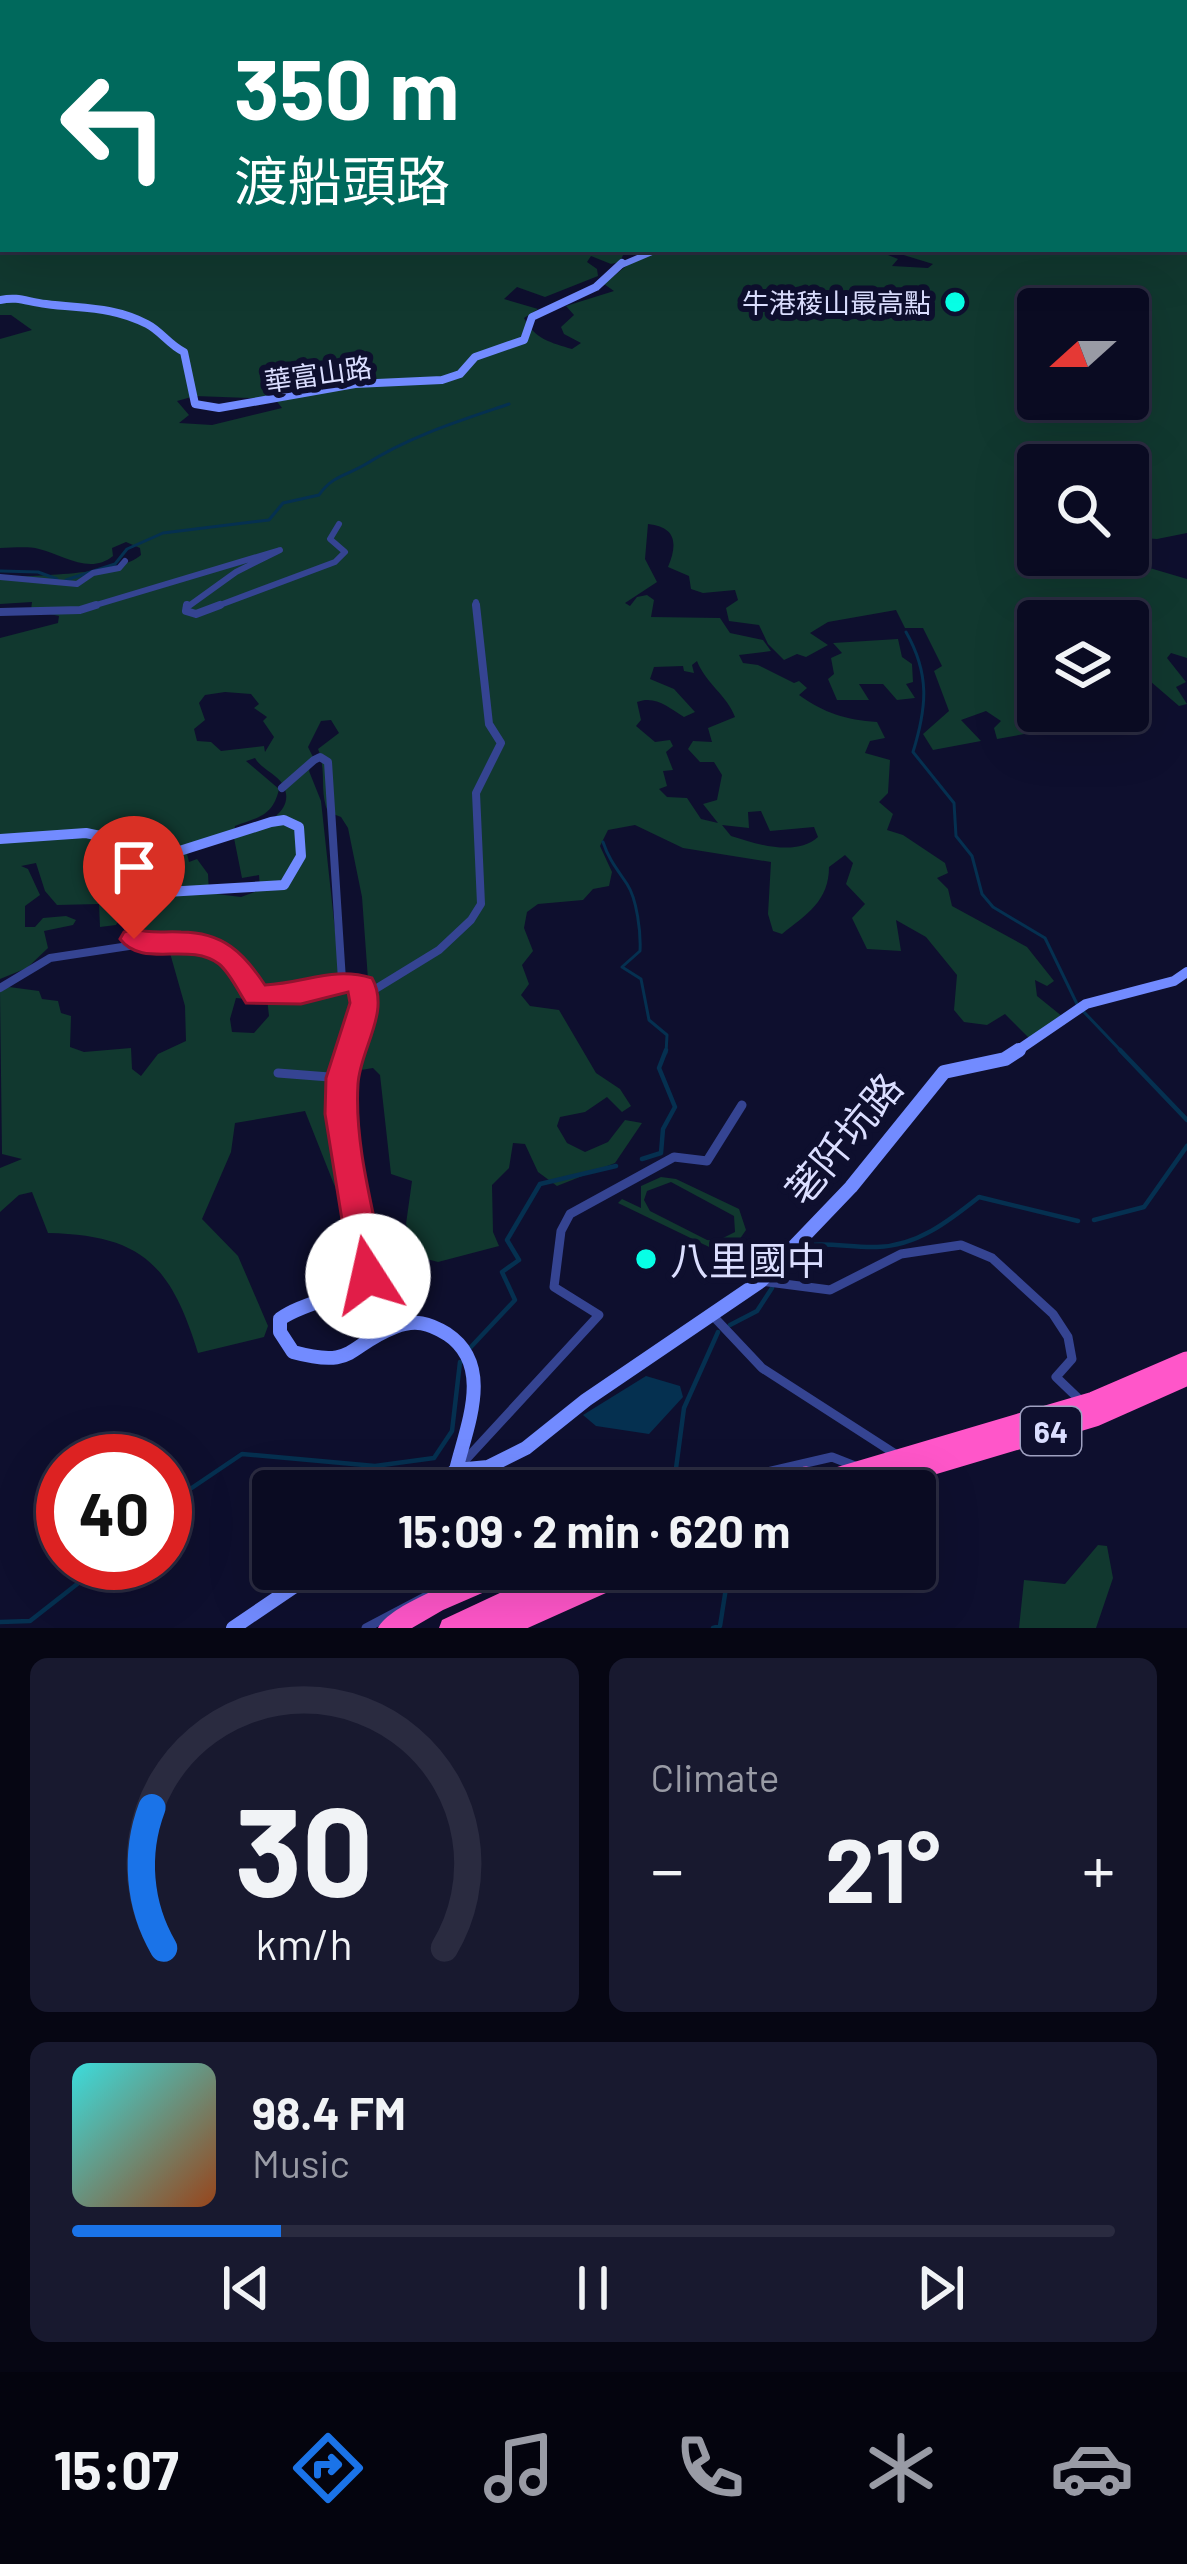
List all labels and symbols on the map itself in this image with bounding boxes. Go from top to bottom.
place label: 牛港稜山最高點 [742,286,931,318]
north arrow [1017,288,1149,420]
marker: 牛港稜山最高點 [942,289,968,315]
street label: 華富山路 [262,350,374,396]
pin [83,816,185,939]
street label: 荖阡坑路 [775,1063,911,1213]
position arrow [305,1213,431,1339]
place label: 八里國中 [670,1236,826,1283]
marker: 八里國中 [633,1246,659,1272]
road number: 64 [1021,1407,1081,1455]
speed limit sign: 40 [36,1434,192,1590]

